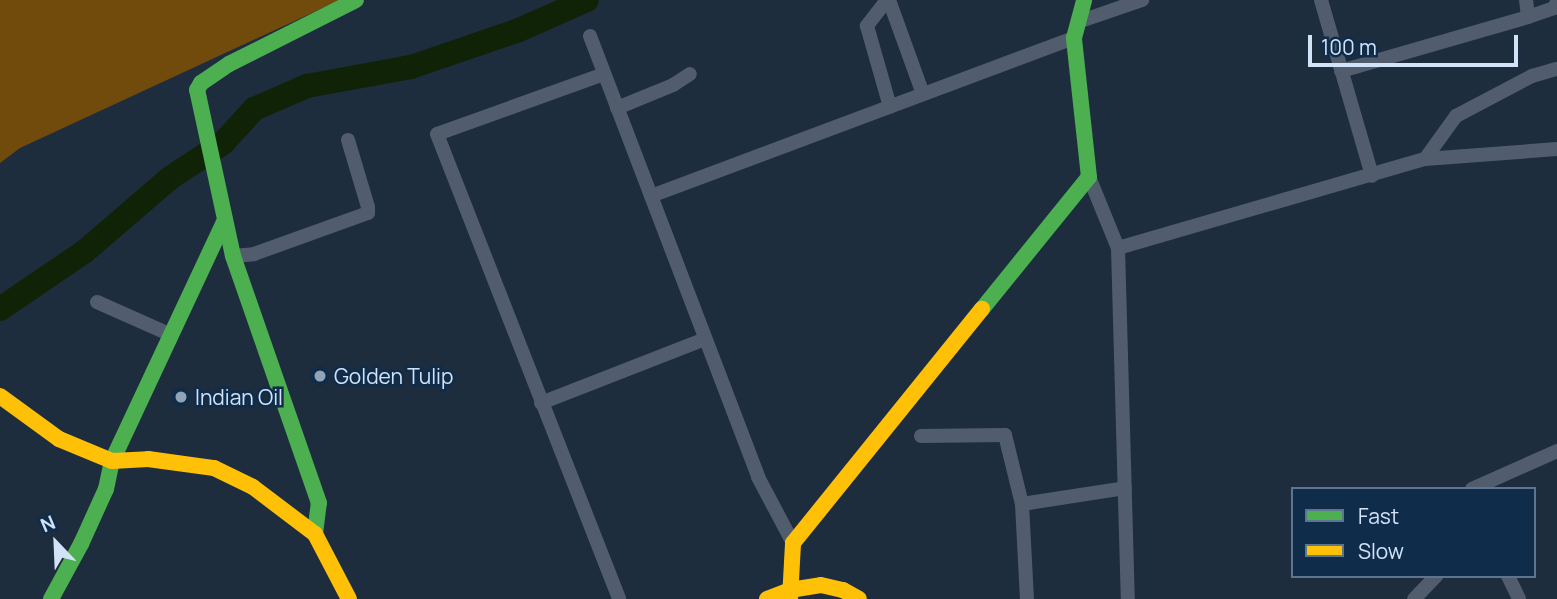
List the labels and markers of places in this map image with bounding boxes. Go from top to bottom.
place label: Golden Tulip [334,363,453,389]
marker: Golden Tulip [312,368,328,384]
place label: Indian Oil [195,384,283,410]
marker: Indian Oil [173,389,189,405]

